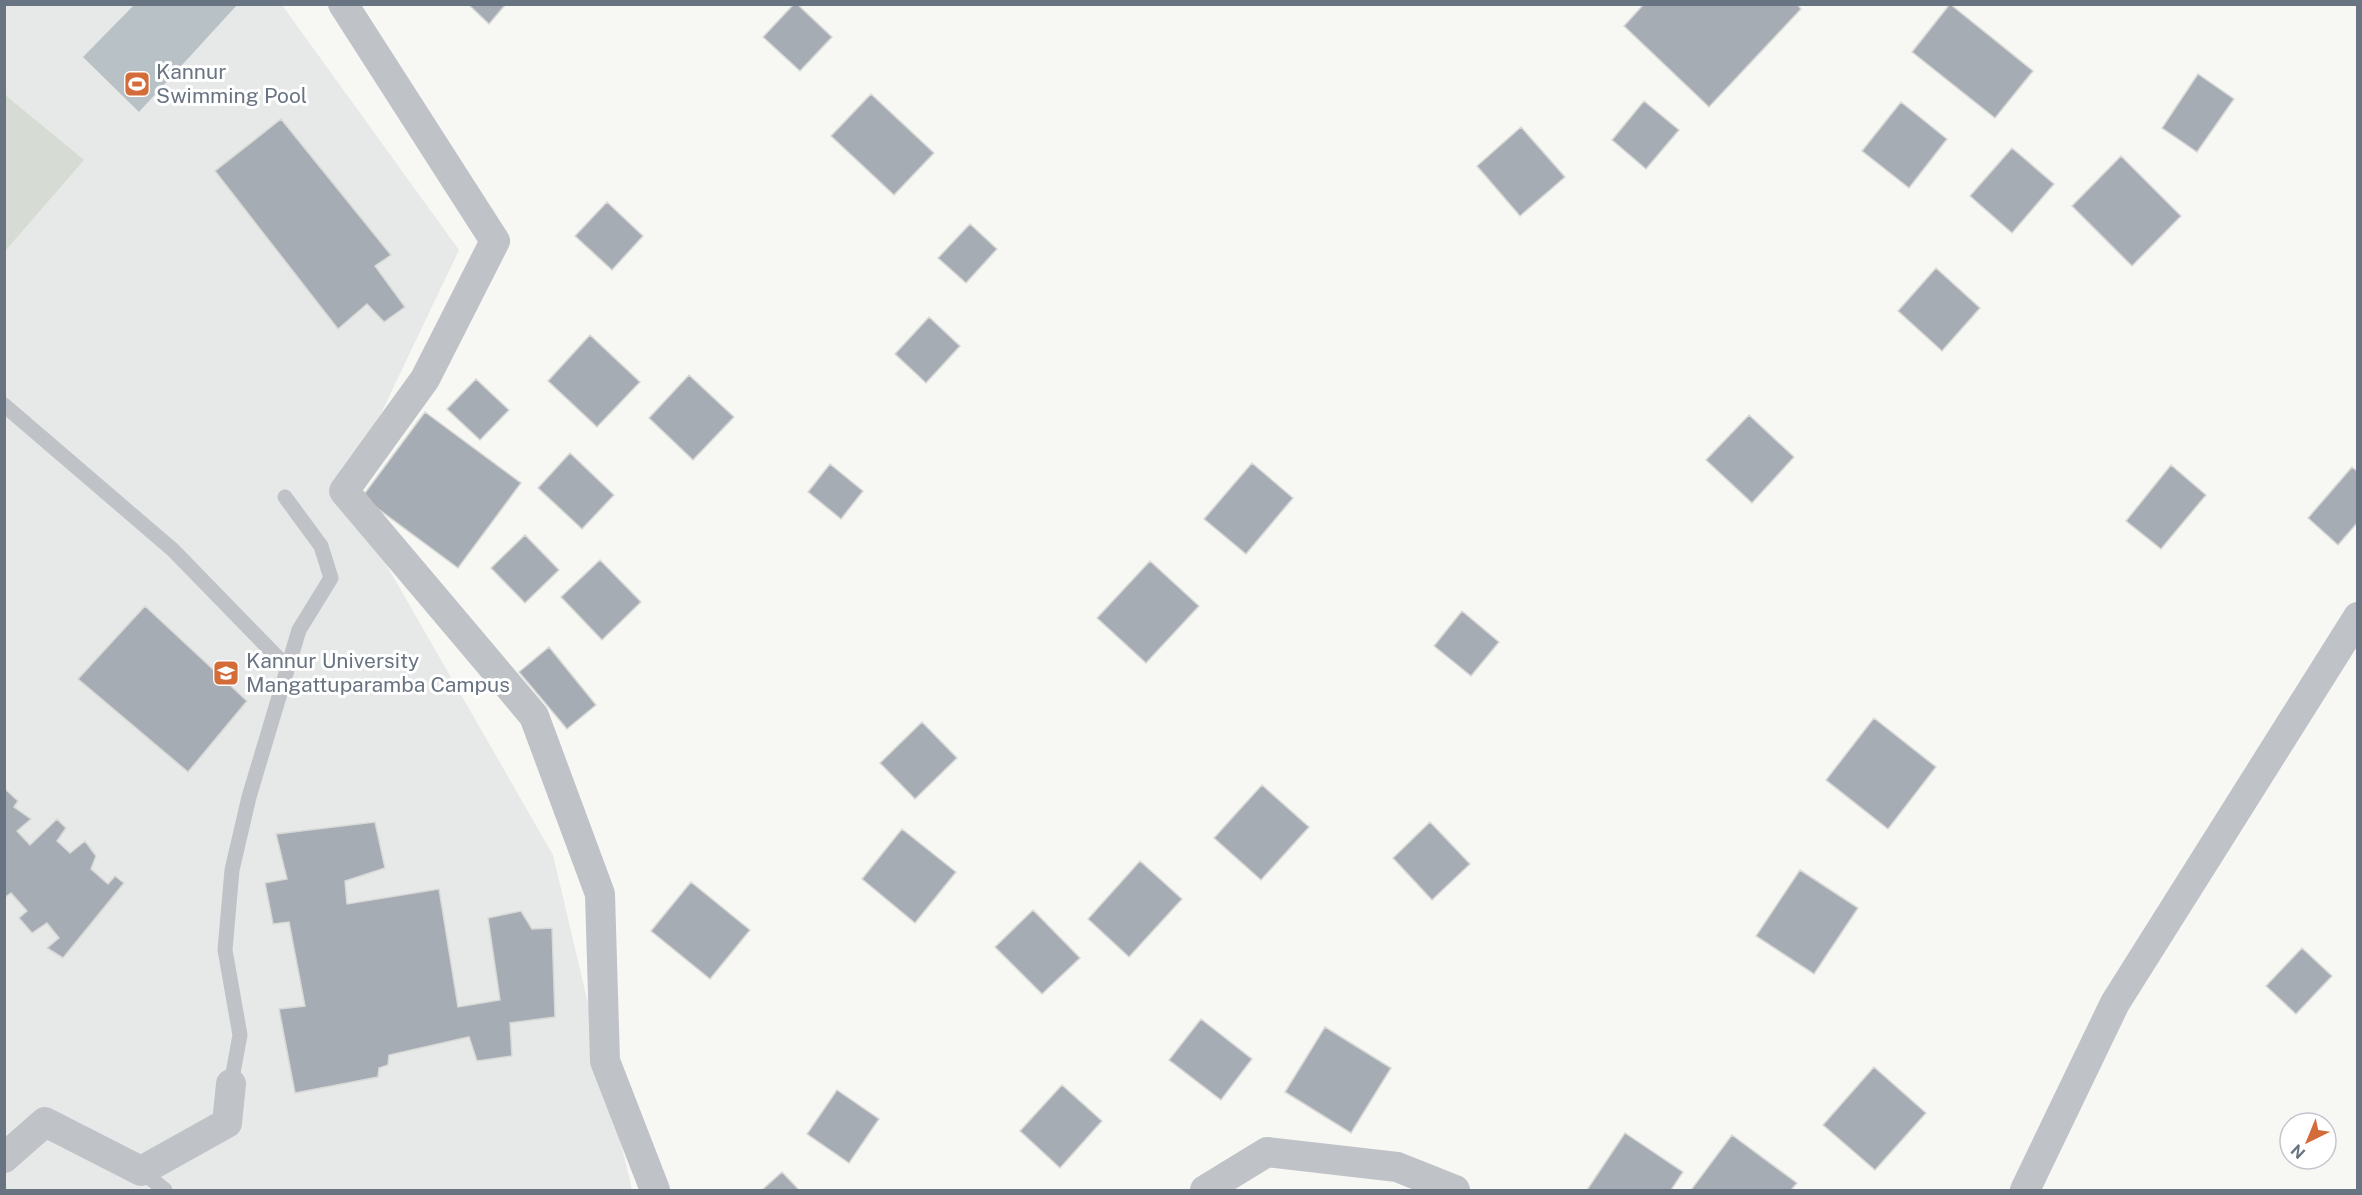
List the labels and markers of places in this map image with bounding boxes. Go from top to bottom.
place label: Kannur Swimming Pool [156,59,307,108]
sports icon: Kannur Swimming Pool [122,69,152,99]
place label: Kannur University Mangattuparamba Campus [246,648,510,697]
school or university icon: Kannur University Mangattuparamba Campus [211,658,241,688]

